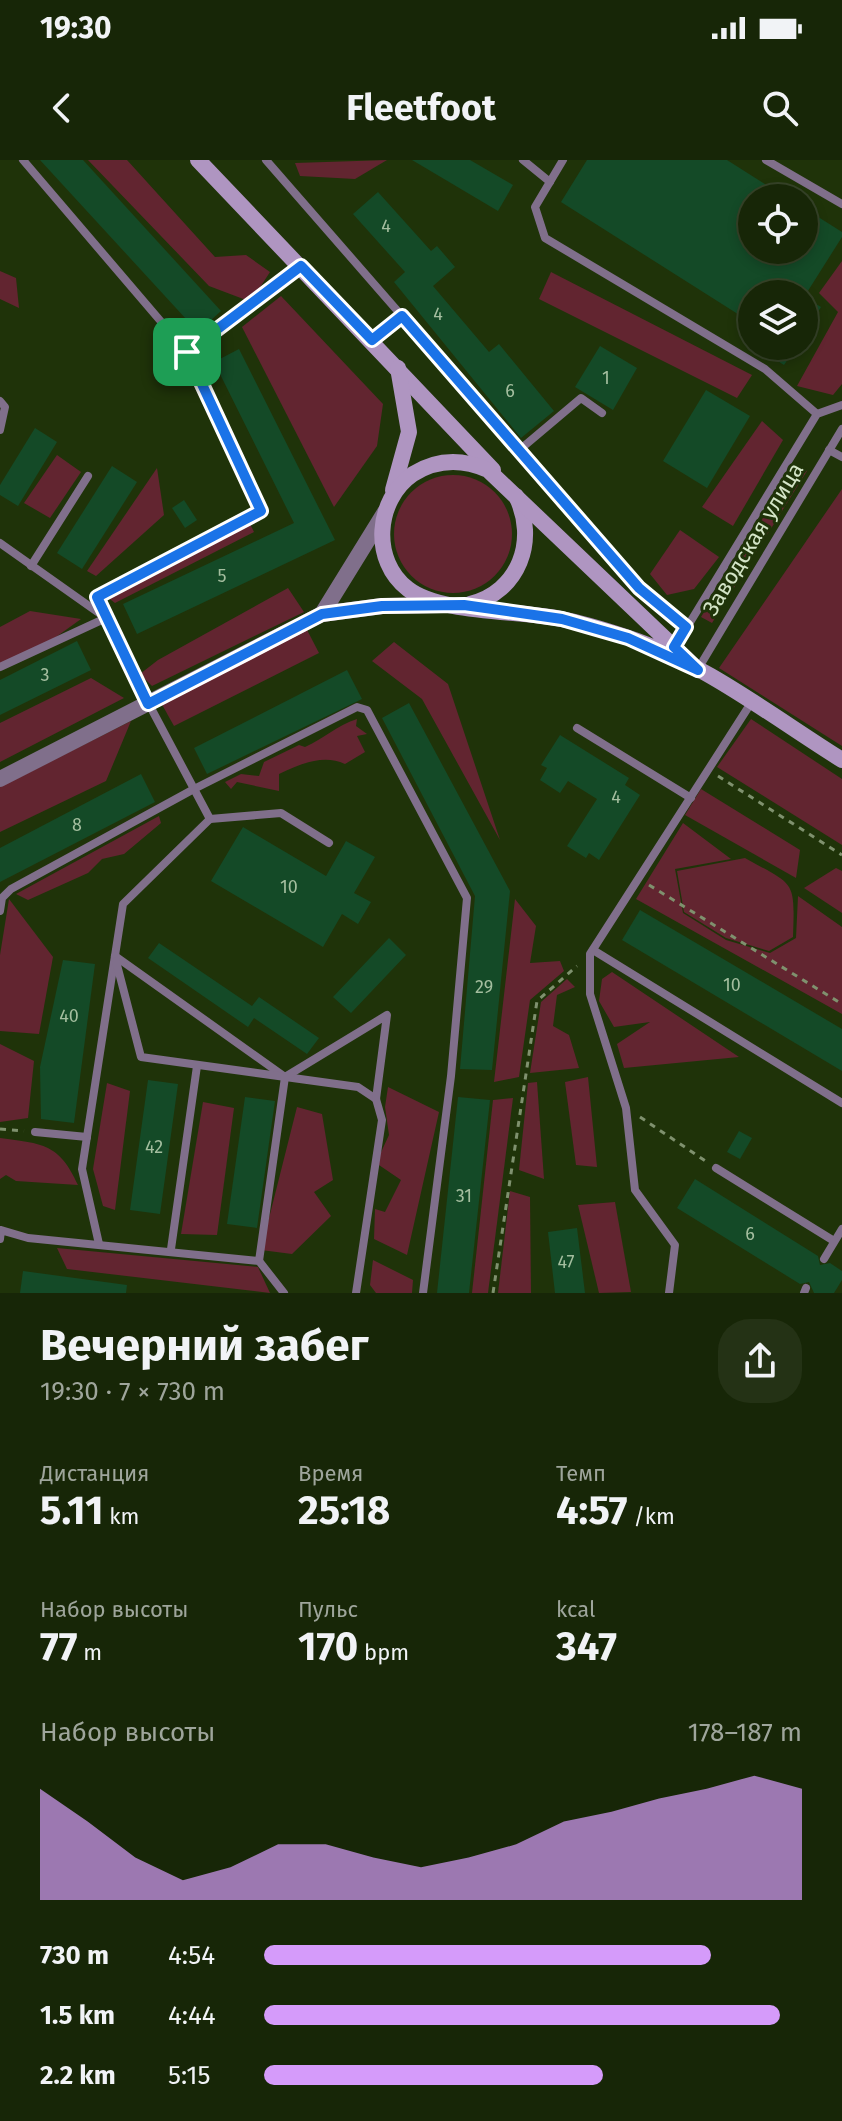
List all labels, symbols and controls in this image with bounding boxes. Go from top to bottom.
text: 19:30 [40,10,112,46]
icon: back [40,86,84,130]
text: Fleetfoot [346,86,496,130]
icon: search [758,86,802,130]
map controls [738,184,818,360]
button: locate [738,184,818,264]
house number: 4 [381,215,391,237]
button: layers [738,280,818,360]
house number: 4 [433,303,443,325]
pin [153,318,221,386]
icon: arrive [165,330,209,374]
house number: 1 [602,367,610,389]
house number: 6 [505,380,515,402]
street label: Заводская улица [697,458,809,620]
house number: 5 [217,565,227,587]
house number: 3 [41,664,49,686]
house number: 4 [611,786,621,808]
house number: 8 [72,814,82,836]
house number: 10 [280,876,298,898]
house number: 10 [723,974,741,996]
house number: 29 [475,976,493,998]
house number: 40 [59,1005,79,1027]
house number: 42 [145,1136,163,1158]
house number: 31 [456,1185,472,1207]
house number: 6 [745,1223,755,1245]
house number: 47 [557,1251,575,1273]
text: Вечерний забег [40,1319,369,1372]
button: share [718,1319,802,1403]
text: 19:30 · 7 × 730 m [40,1376,225,1407]
text: Дистанция [40,1460,149,1487]
text: Время [298,1460,363,1487]
text: Темп [556,1460,606,1487]
text: 5.11 [40,1487,103,1535]
text: 25:18 [298,1487,390,1535]
text: 4:57 [556,1487,628,1535]
text: km [103,1503,139,1530]
text: /km [628,1503,675,1530]
text: Набор высоты [40,1596,188,1623]
text: Пульс [298,1596,358,1623]
text: kcal [556,1596,596,1623]
text: 77 [40,1623,77,1671]
text: 170 [298,1623,358,1671]
text: 347 [556,1623,617,1671]
text: m [77,1639,102,1666]
text: bpm [358,1639,409,1666]
text: Набор высоты [40,1717,215,1748]
text: 178–187 m [688,1717,802,1748]
text: 730 m [40,1940,109,1971]
text: 4:54 [168,1940,215,1971]
text: 1.5 km [40,2000,115,2031]
text: 4:44 [168,2000,216,2031]
text: 2.2 km [40,2060,116,2091]
text: 5:15 [168,2060,211,2091]

